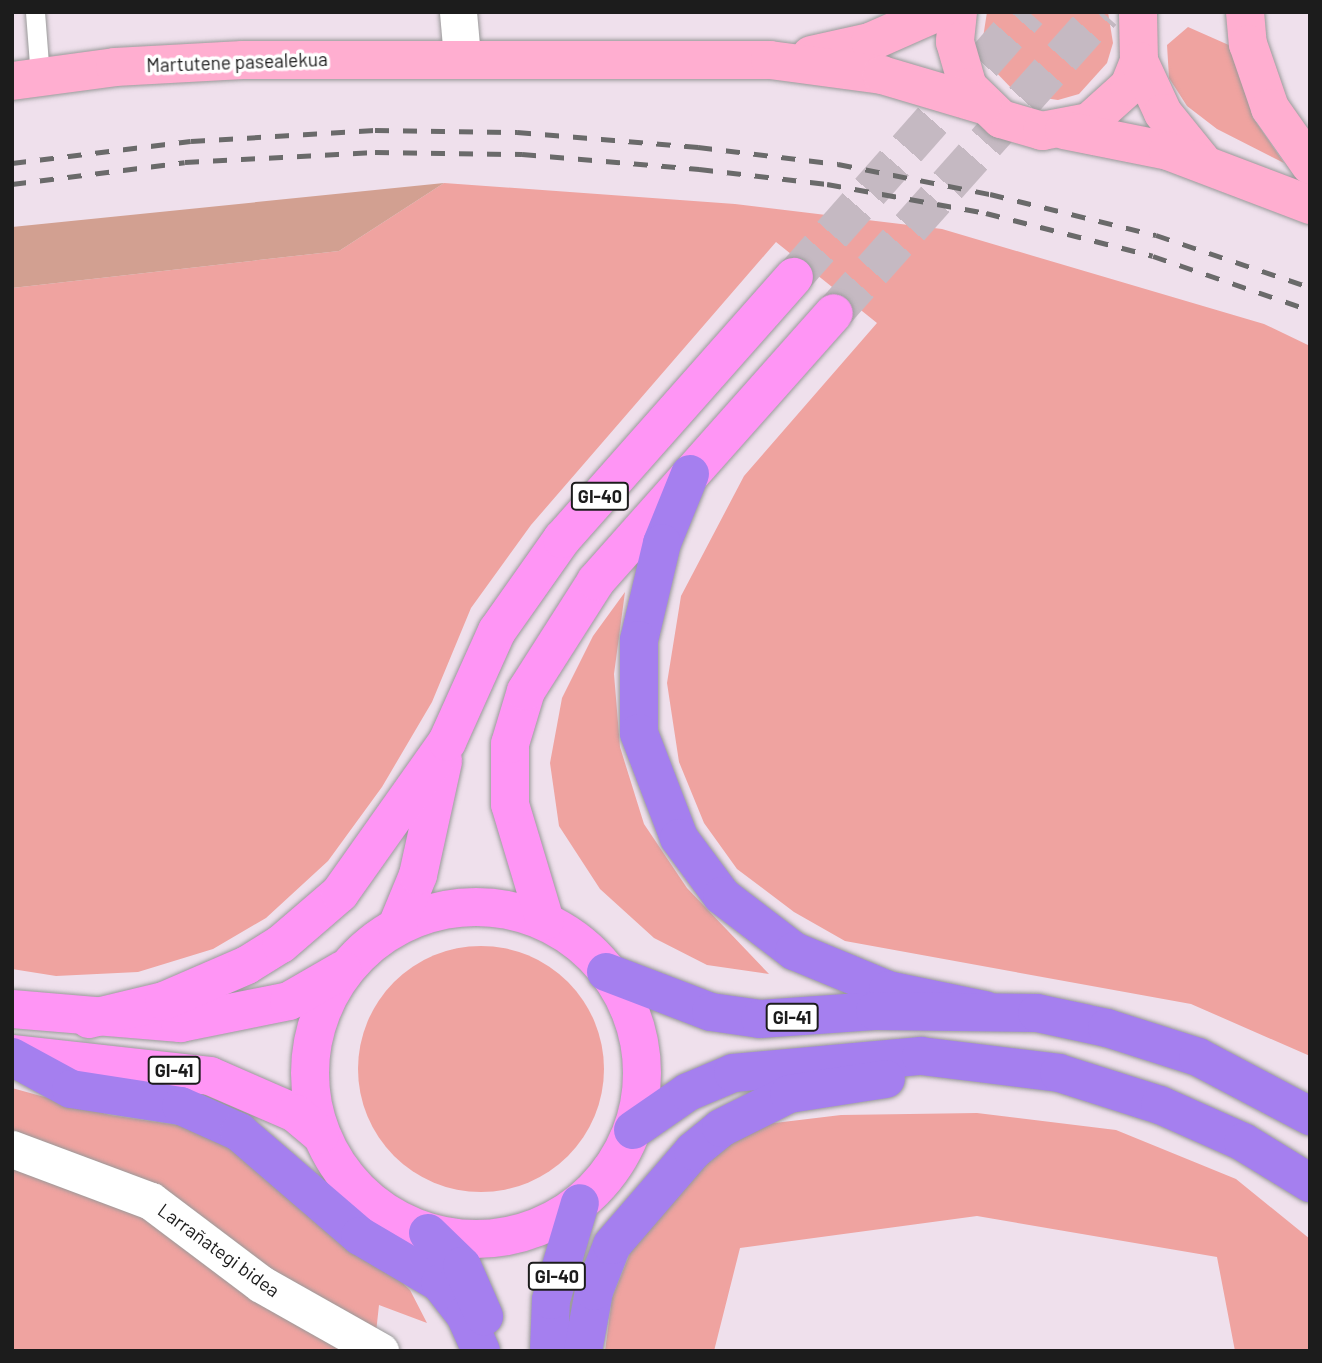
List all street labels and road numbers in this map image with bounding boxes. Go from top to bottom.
street label: Martutene pasealekua [146,47,328,77]
road number: GI-40 [570,482,630,510]
road number: GI-41 [764,1002,820,1032]
road number: GI-41 [146,1056,202,1084]
street label: Larrañategi bidea [154,1198,284,1302]
road number: GI-40 [527,1261,587,1290]

